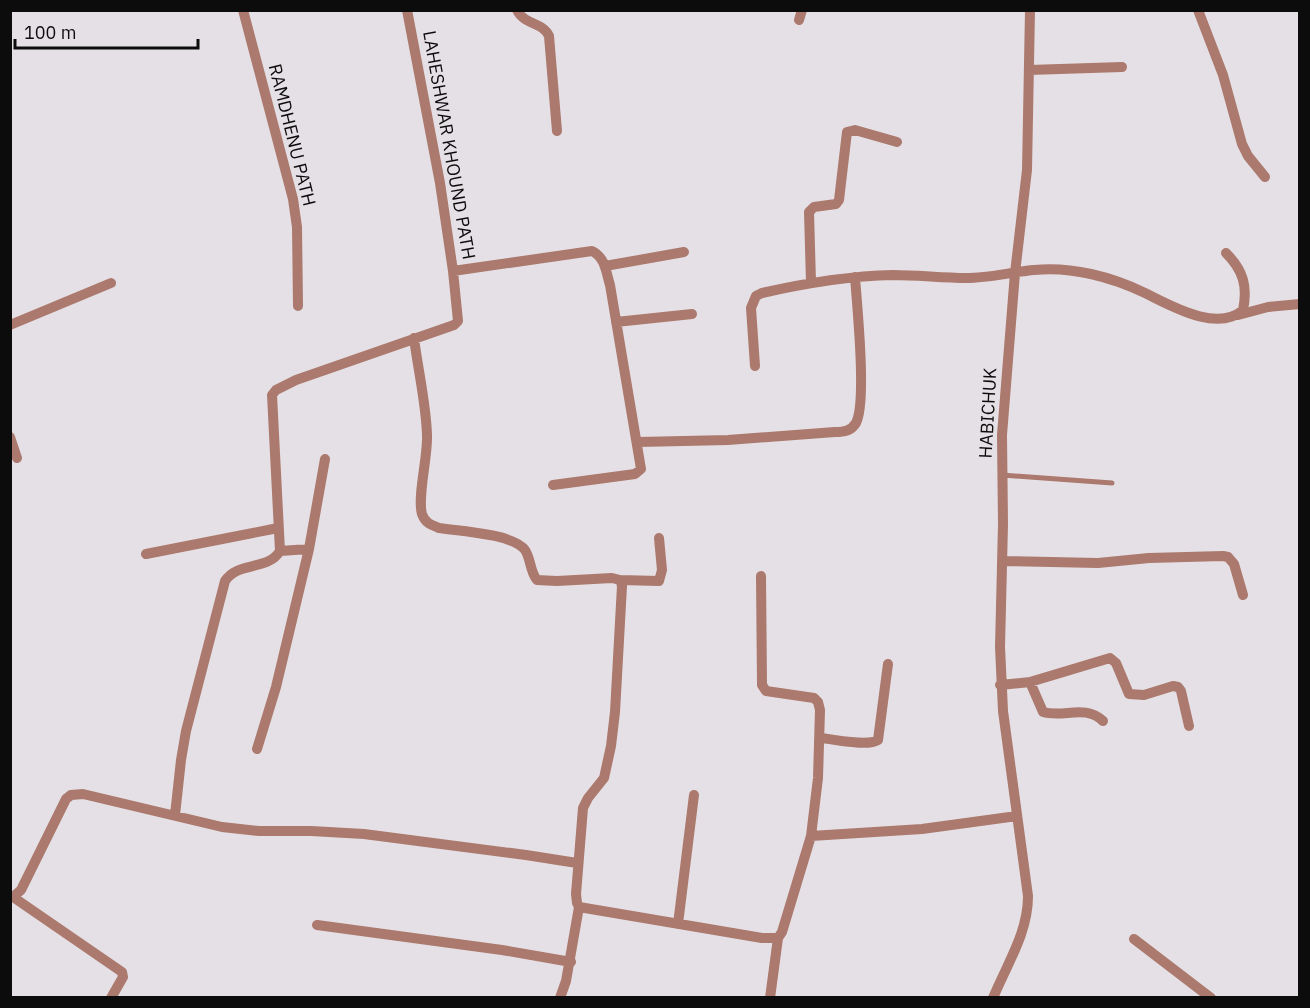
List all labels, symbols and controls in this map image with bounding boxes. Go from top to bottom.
scale bar [15,12,198,50]
text: 100 m [24,21,76,44]
street label: LAHESHWAR KHOUND PATH [418,29,481,261]
street label: RAMDHENU PATH [264,61,321,208]
street label: HABICHUK [974,366,1001,459]

